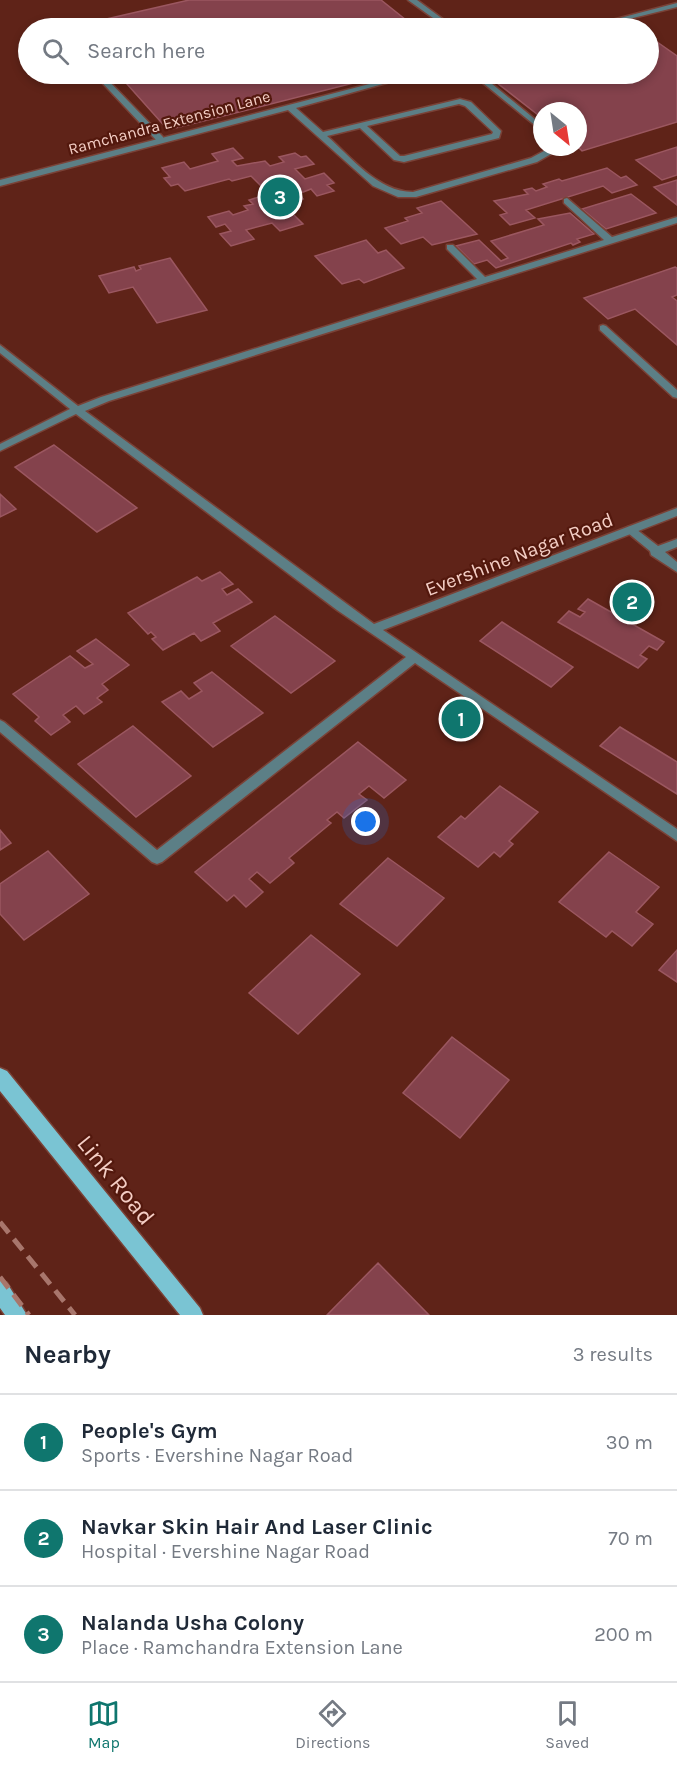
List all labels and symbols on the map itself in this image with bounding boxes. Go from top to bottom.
street label: Ramchandra Extension Lane [66,86,272,159]
north arrow [533,102,587,156]
pin: 3 [260,174,300,220]
street label: Evershine Nagar Road [422,508,616,601]
pin: 2 [612,580,652,624]
pin: 1 [442,696,480,742]
your location [351,807,380,836]
street label: Link Road [71,1129,161,1231]

